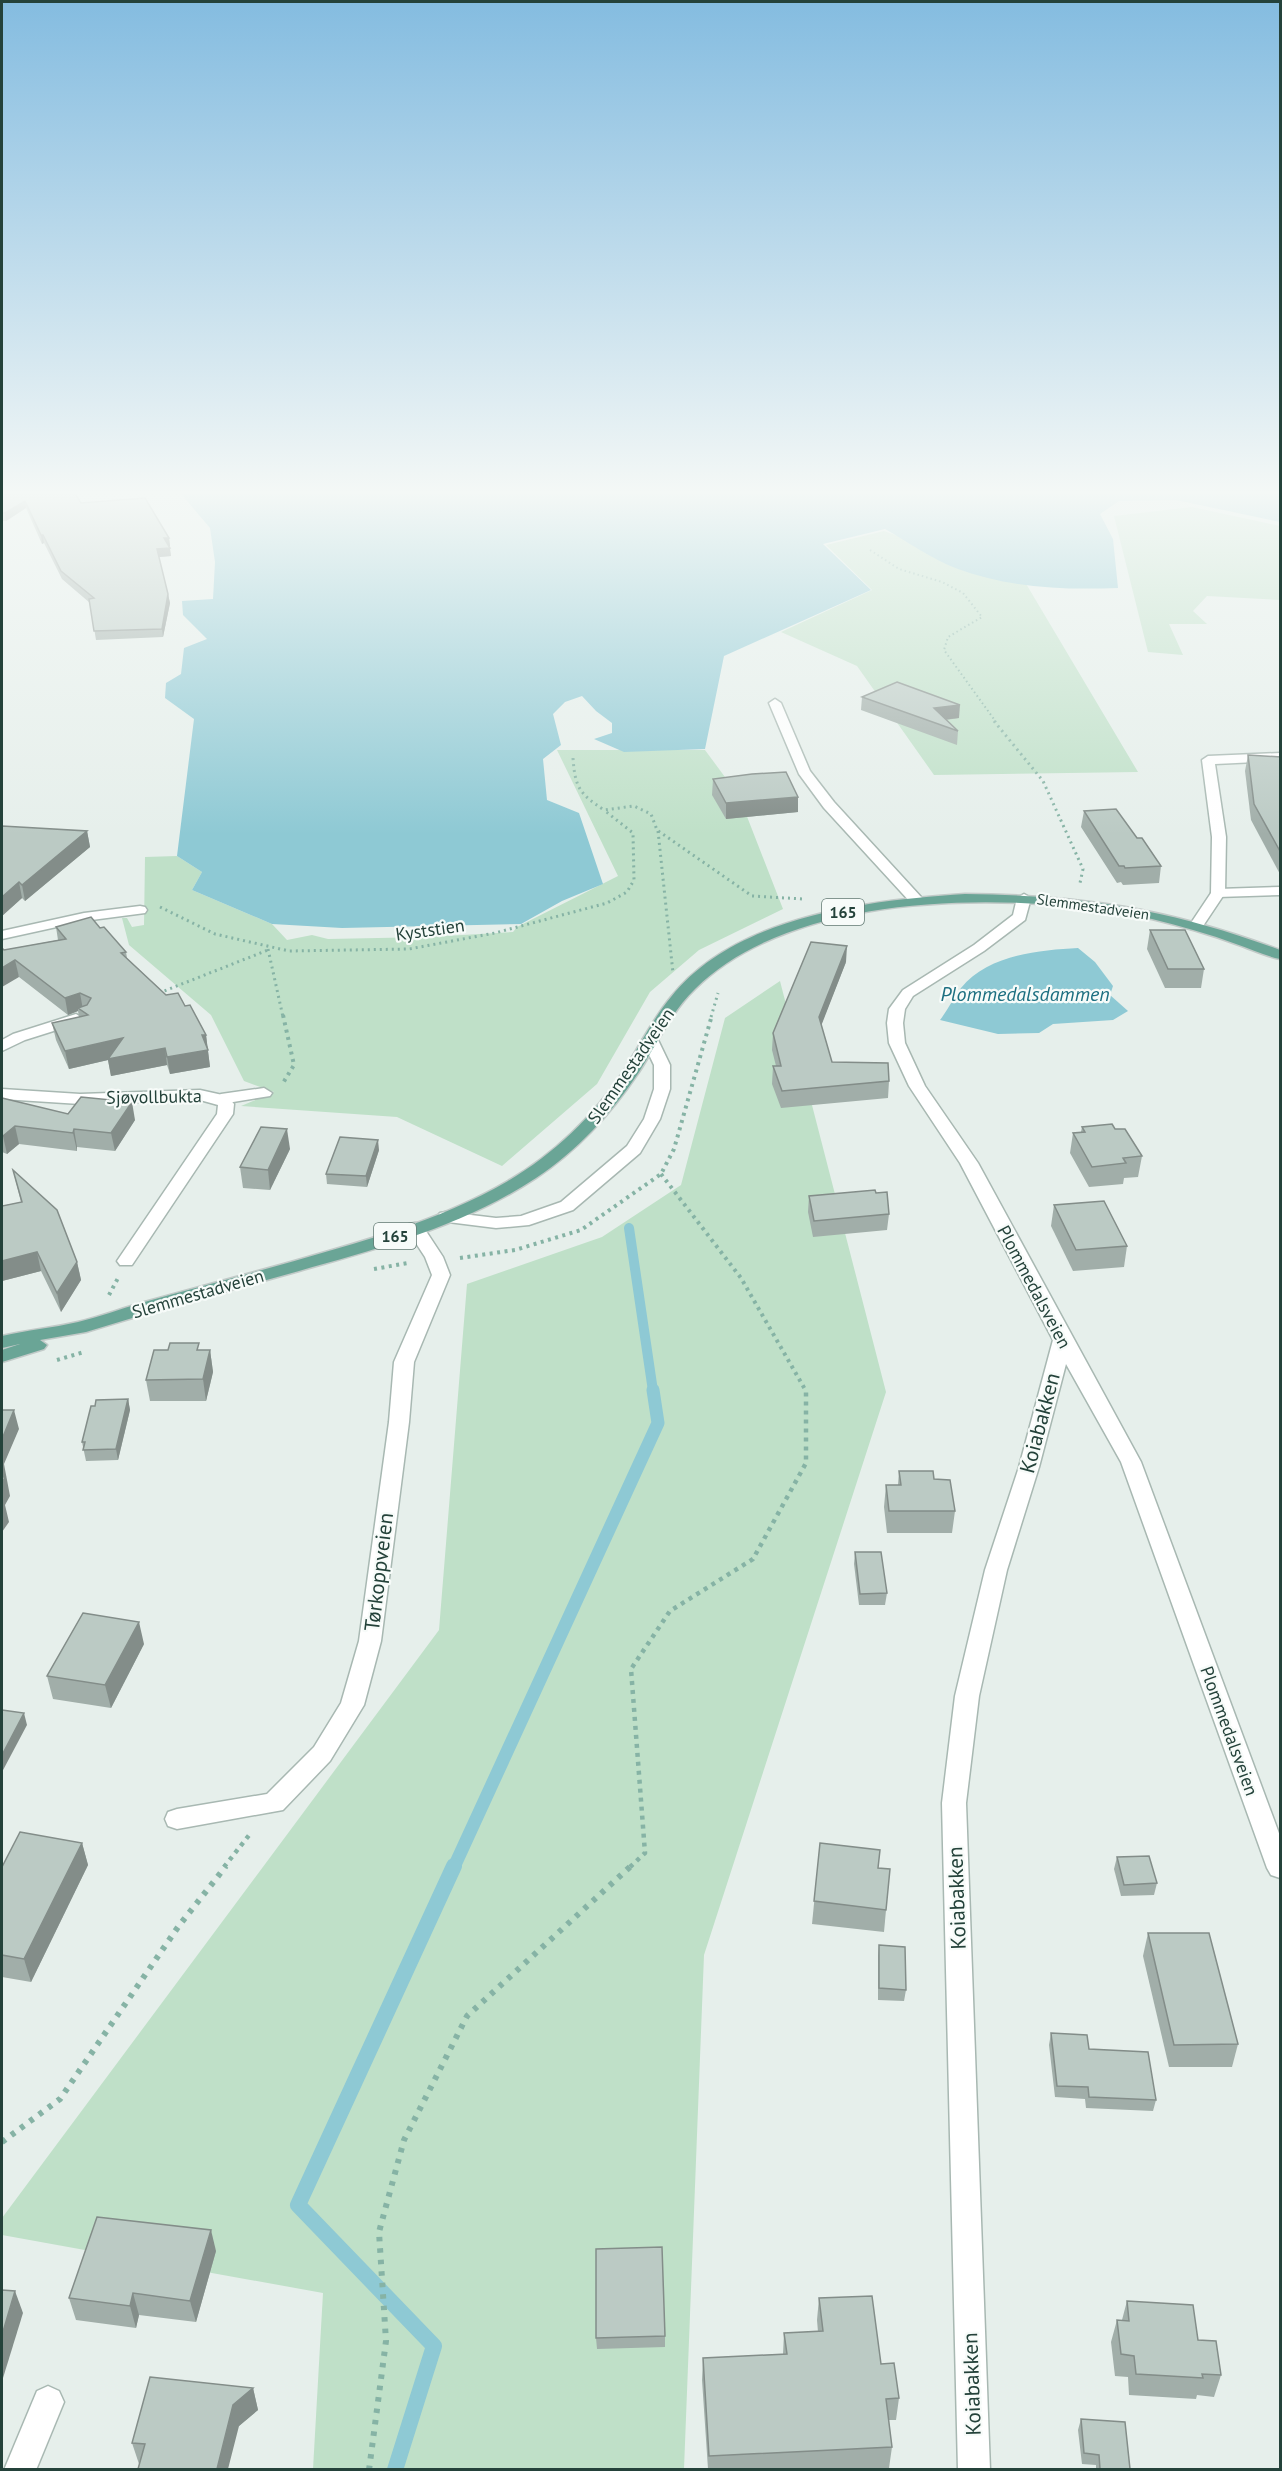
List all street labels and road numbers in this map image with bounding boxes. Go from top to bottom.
street label: Slemmestadveien [1036,889,1151,924]
road number: 165 [822,899,864,925]
street label: Kyststien [394,913,466,946]
street label: Slemmestadveien [582,1003,679,1128]
street label: Sjøvollbukta [106,1084,202,1109]
street label: Plommedalsveien [992,1221,1077,1352]
road number: 165 [374,1223,416,1249]
street label: Slemmestadveien [129,1264,266,1323]
street label: Koiabakken [1013,1370,1066,1476]
street label: Tørkoppveien [358,1511,399,1633]
street label: Plommedalsveien [1195,1663,1264,1799]
street label: Koiabakken [941,1846,972,1950]
street label: Koiabakken [956,2332,987,2436]

